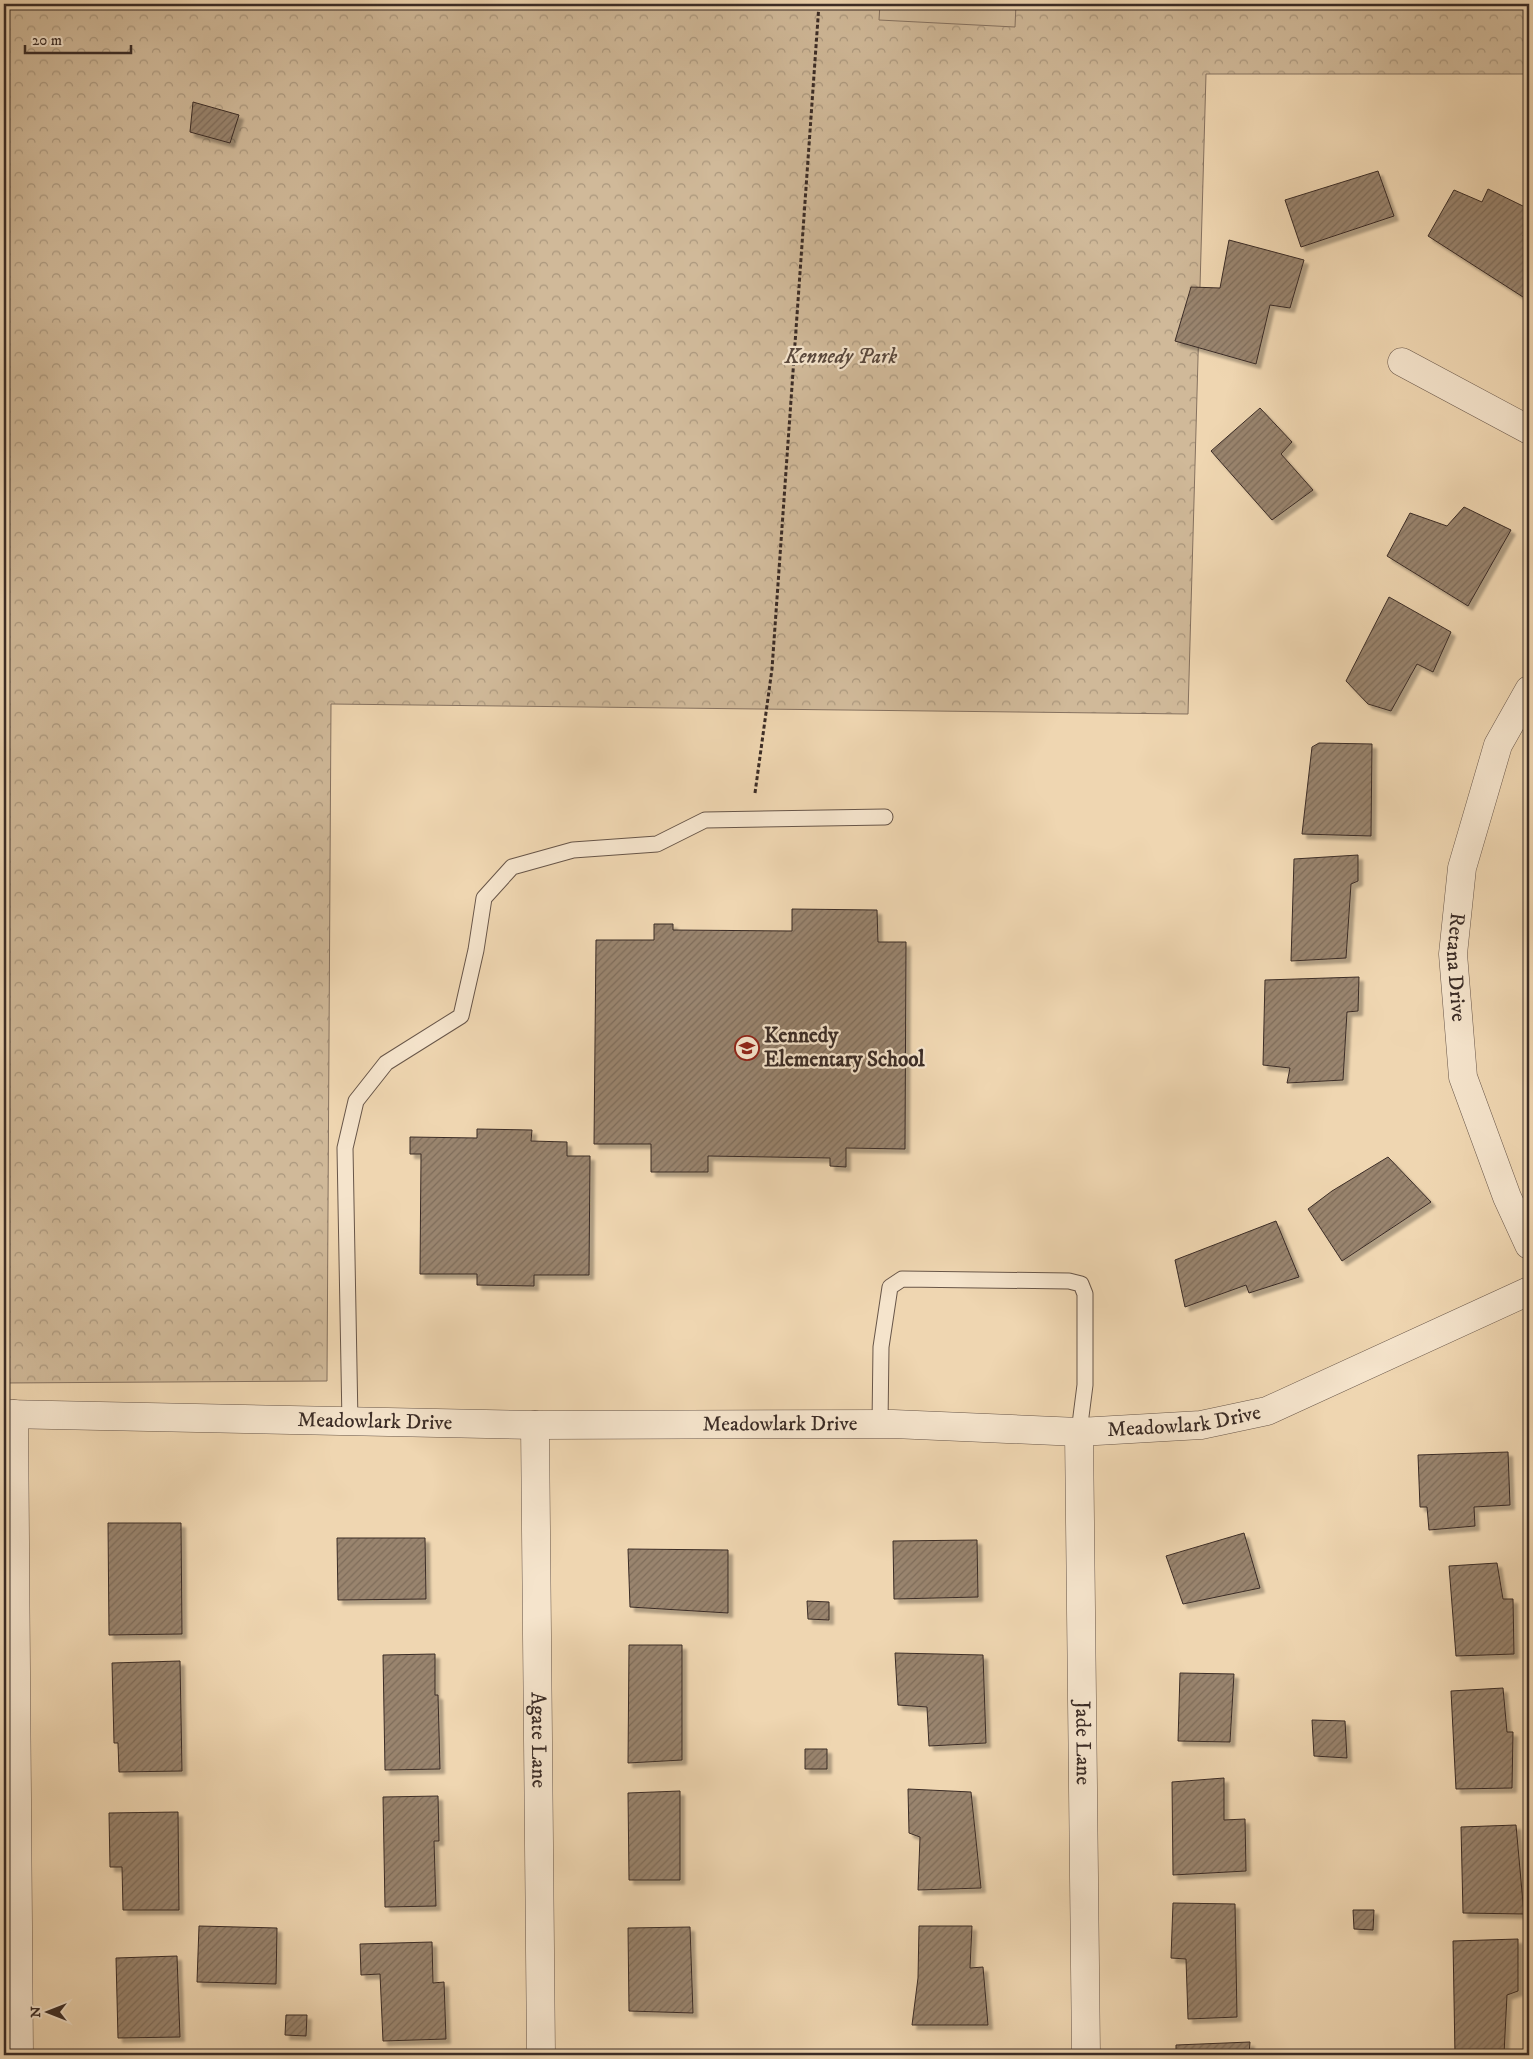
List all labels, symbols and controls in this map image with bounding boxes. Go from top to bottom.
scale bar [25,22,131,54]
text: 20 m [32,31,62,50]
park label: Kennedy Park [784,344,898,370]
street label: Retana Drive [1440,911,1471,1023]
place label: Kennedy Elementary School [764,1023,925,1073]
school or university icon: Kennedy Elementary School [734,1035,760,1061]
street label: Meadowlark Drive [1106,1400,1264,1443]
street label: Meadowlark Drive [297,1407,453,1436]
street label: Meadowlark Drive [702,1411,858,1438]
street label: Agate Lane [525,1692,551,1788]
street label: Jade Lane [1069,1699,1096,1786]
north arrow [22,1986,72,2036]
text: N [27,2006,45,2018]

